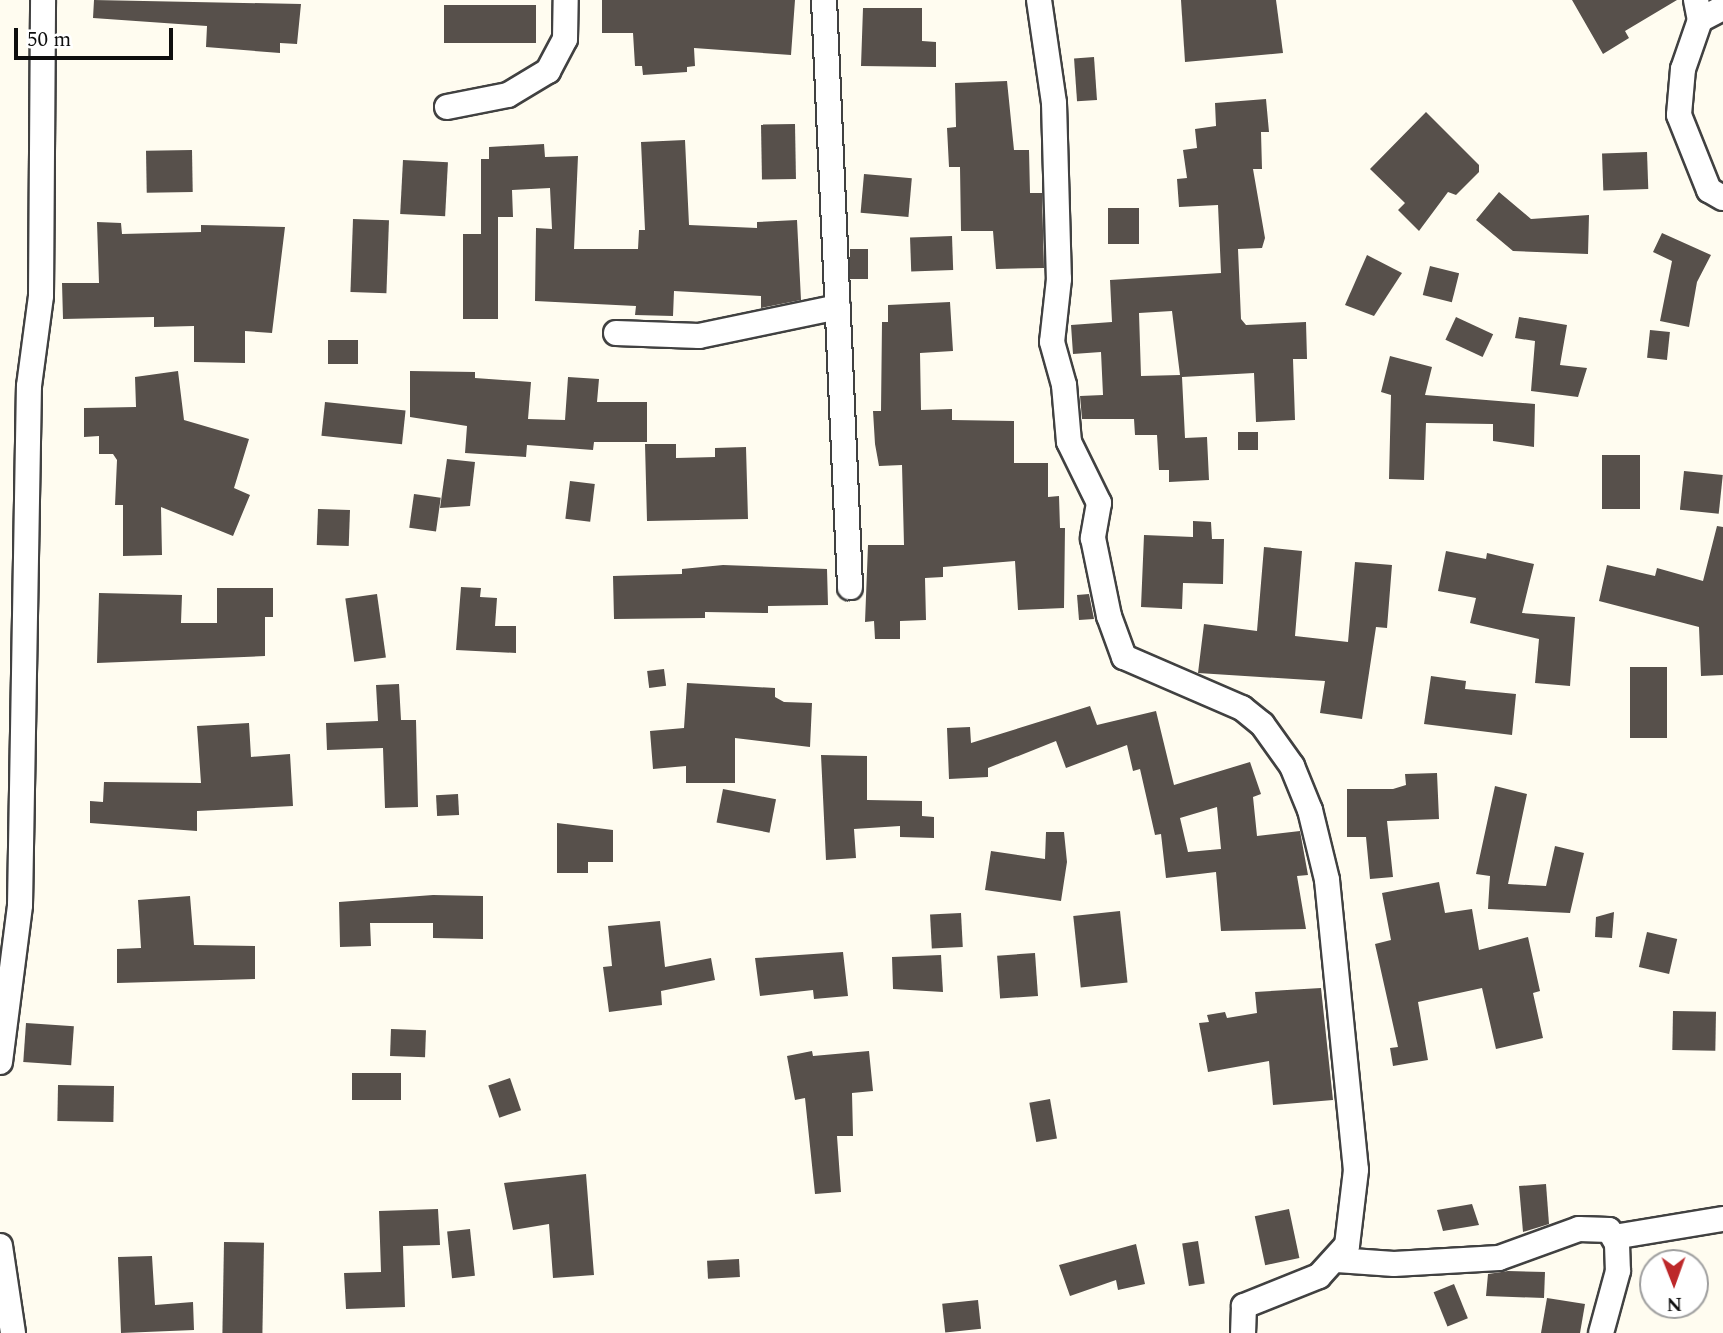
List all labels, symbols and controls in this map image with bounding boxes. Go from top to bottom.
scale bar [18,14,177,58]
text: 50 m [27,24,71,56]
north arrow [1639,1249,1709,1319]
text: N [1666,1289,1682,1318]

